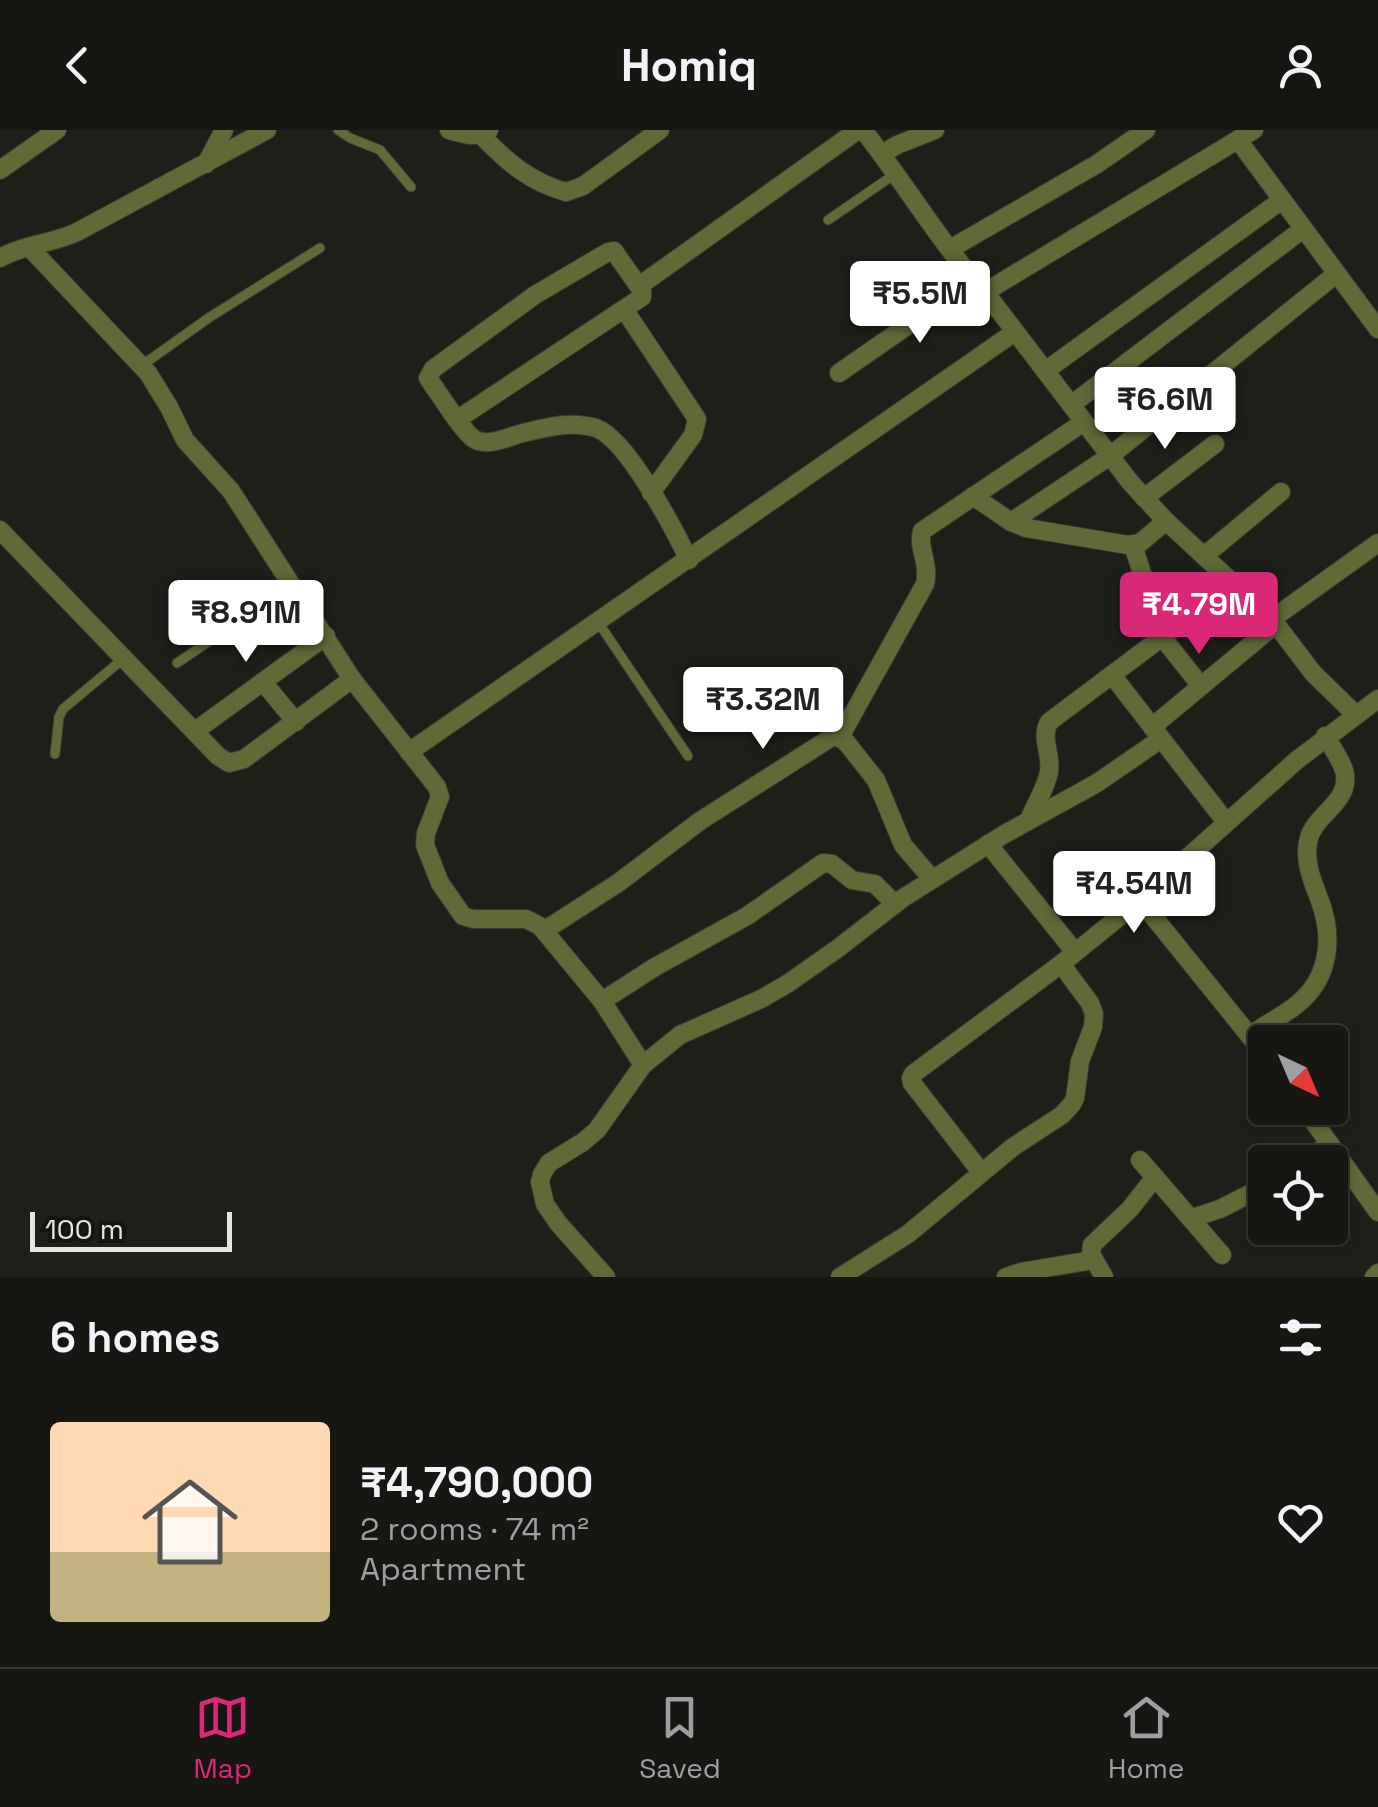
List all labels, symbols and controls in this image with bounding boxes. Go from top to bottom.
text: Homiq [621,37,757,94]
icon: back [50,38,105,93]
icon: person [1273,38,1328,93]
pin: ₹5.5M [850,261,990,346]
text: ₹5.5M [872,273,968,313]
pin: ₹6.6M [1095,367,1235,452]
text: ₹6.6M [1117,379,1213,419]
pin: ₹4.79M [1118,572,1280,657]
pin: ₹8.91M [165,580,327,665]
text: ₹4.79M [1142,584,1256,624]
text: ₹8.91M [190,592,302,632]
pin: ₹3.32M [682,667,844,752]
text: ₹3.32M [705,679,821,719]
pin: ₹4.54M [1053,851,1215,936]
text: ₹4.54M [1075,863,1193,903]
north arrow [1248,1025,1348,1125]
map controls [1248,1025,1348,1245]
button: locate [1248,1145,1348,1245]
scale bar [30,1207,232,1252]
text: 100 m [45,1211,124,1247]
icon: filters [1273,1310,1328,1365]
text: 6 homes [50,1311,220,1364]
text: ₹4,790,000 [360,1456,593,1509]
icon: home [130,1462,250,1582]
icon: heart [1273,1495,1328,1550]
text: 2 rooms · 74 m² [360,1509,589,1549]
text: Apartment [360,1549,526,1589]
tab: Map [194,1690,252,1786]
tab: Saved [639,1690,721,1786]
tab: Home [1108,1690,1184,1786]

